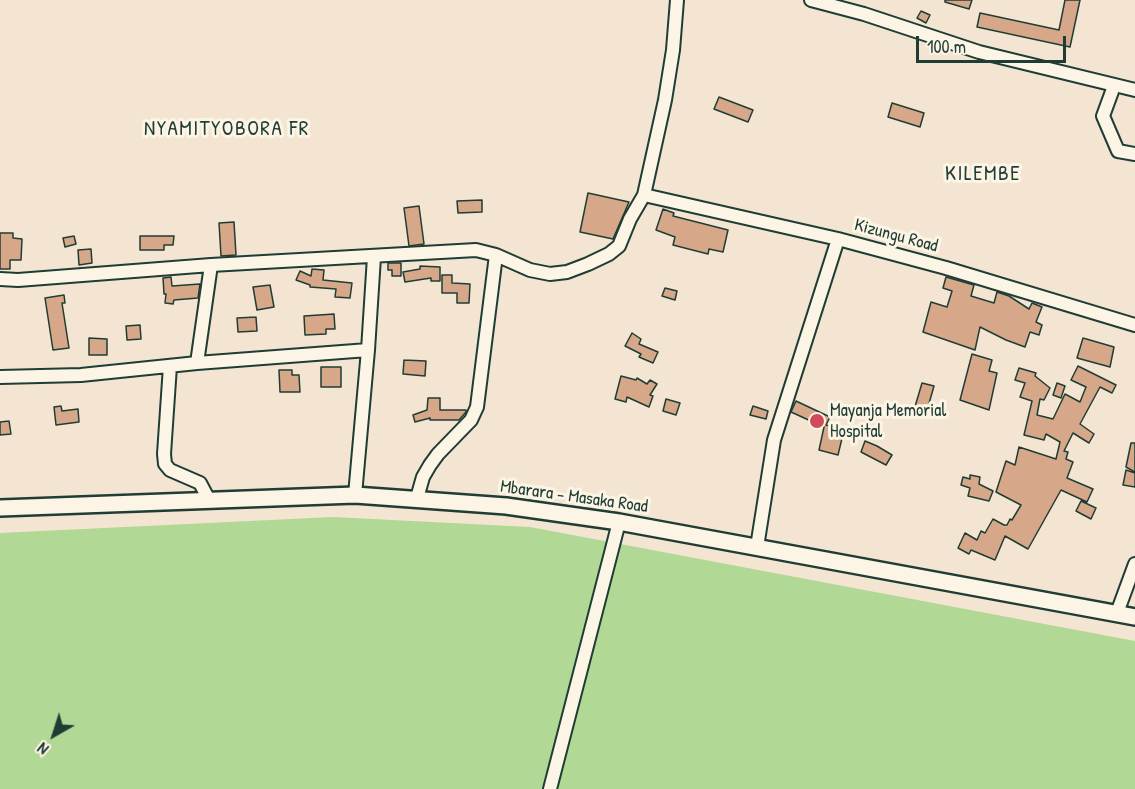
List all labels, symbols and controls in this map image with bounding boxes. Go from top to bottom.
scale bar [919,24,1069,62]
text: 100 m [927,34,966,59]
district label: NYAMITYOBORA FR [144,116,310,142]
district label: KILEMBE [945,161,1021,187]
street label: Kizungu Road [852,215,940,257]
place label: Mayanja Memorial Hospital [830,400,946,442]
marker: Mayanja Memorial Hospital [808,412,826,430]
street label: Mbarara - Masaka Road [499,476,649,518]
north arrow [24,705,84,765]
text: N [32,738,53,760]

